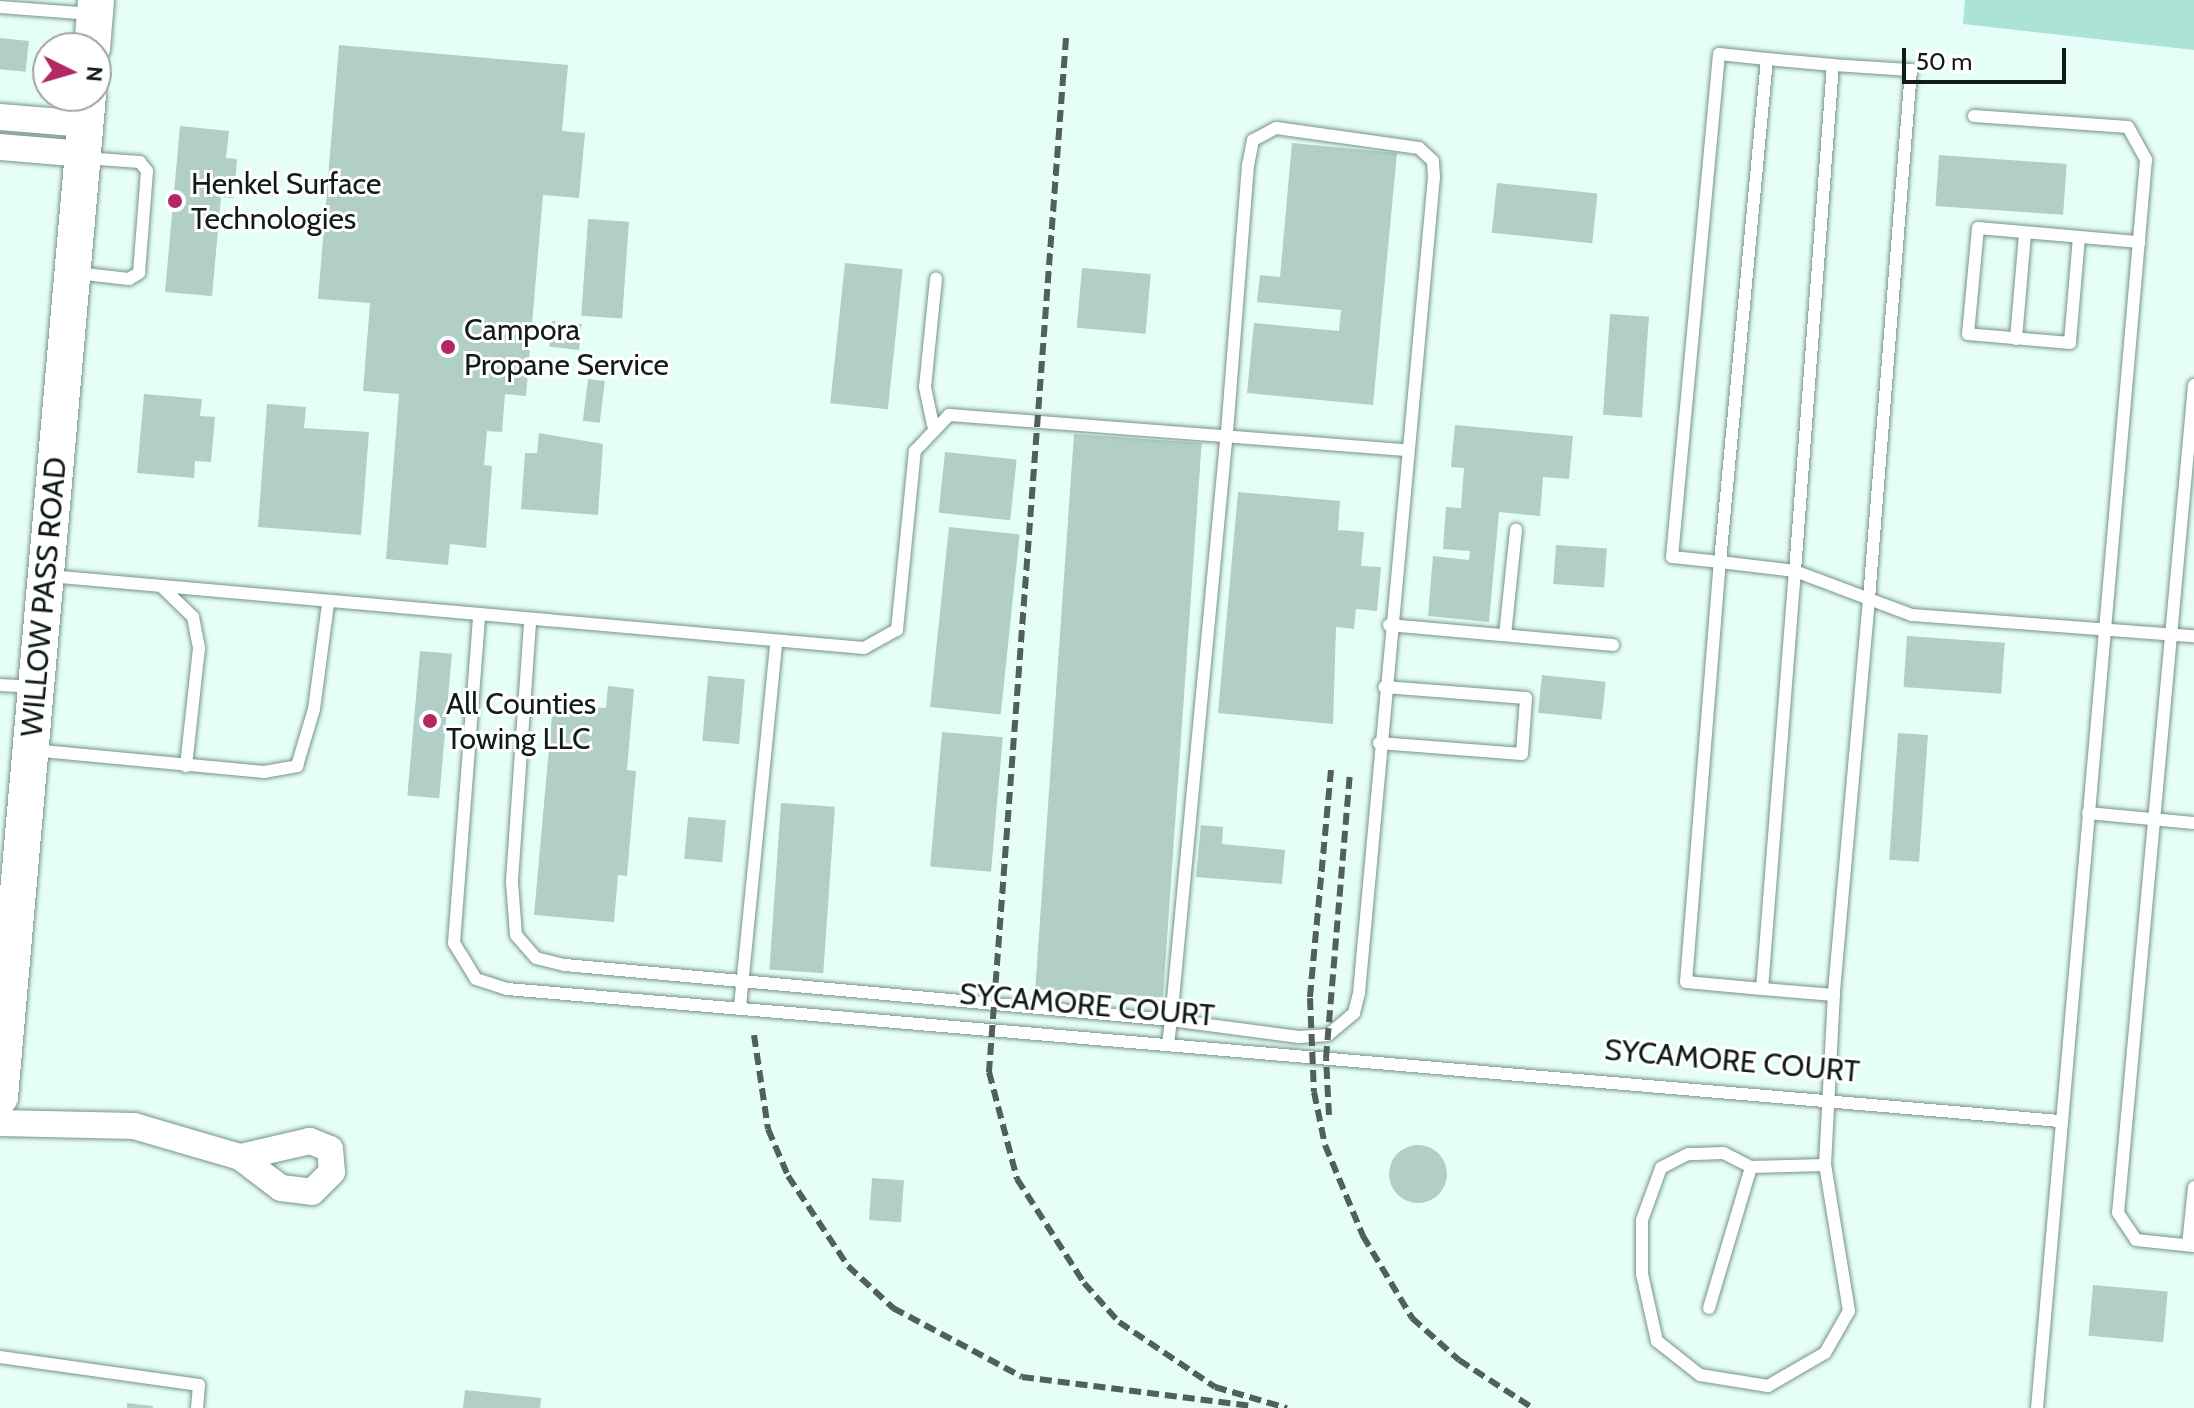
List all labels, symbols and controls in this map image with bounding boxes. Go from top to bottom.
north arrow [32,32,112,112]
scale bar [1906,32,2070,82]
text: 50 m [1916,47,1972,76]
text: N [80,65,109,83]
place label: Henkel Surface Technologies [191,166,381,236]
marker: Henkel Surface Technologies [166,192,184,210]
place label: Campora Propane Service [464,312,669,382]
marker: Campora Propane Service [439,338,457,356]
street label: WILLOW PASS ROAD [14,456,74,738]
place label: All Counties Towing LLC [446,686,596,756]
marker: All Counties Towing LLC [421,712,439,730]
street label: SYCAMORE COURT [958,976,1216,1034]
street label: SYCAMORE COURT [1603,1032,1861,1090]

